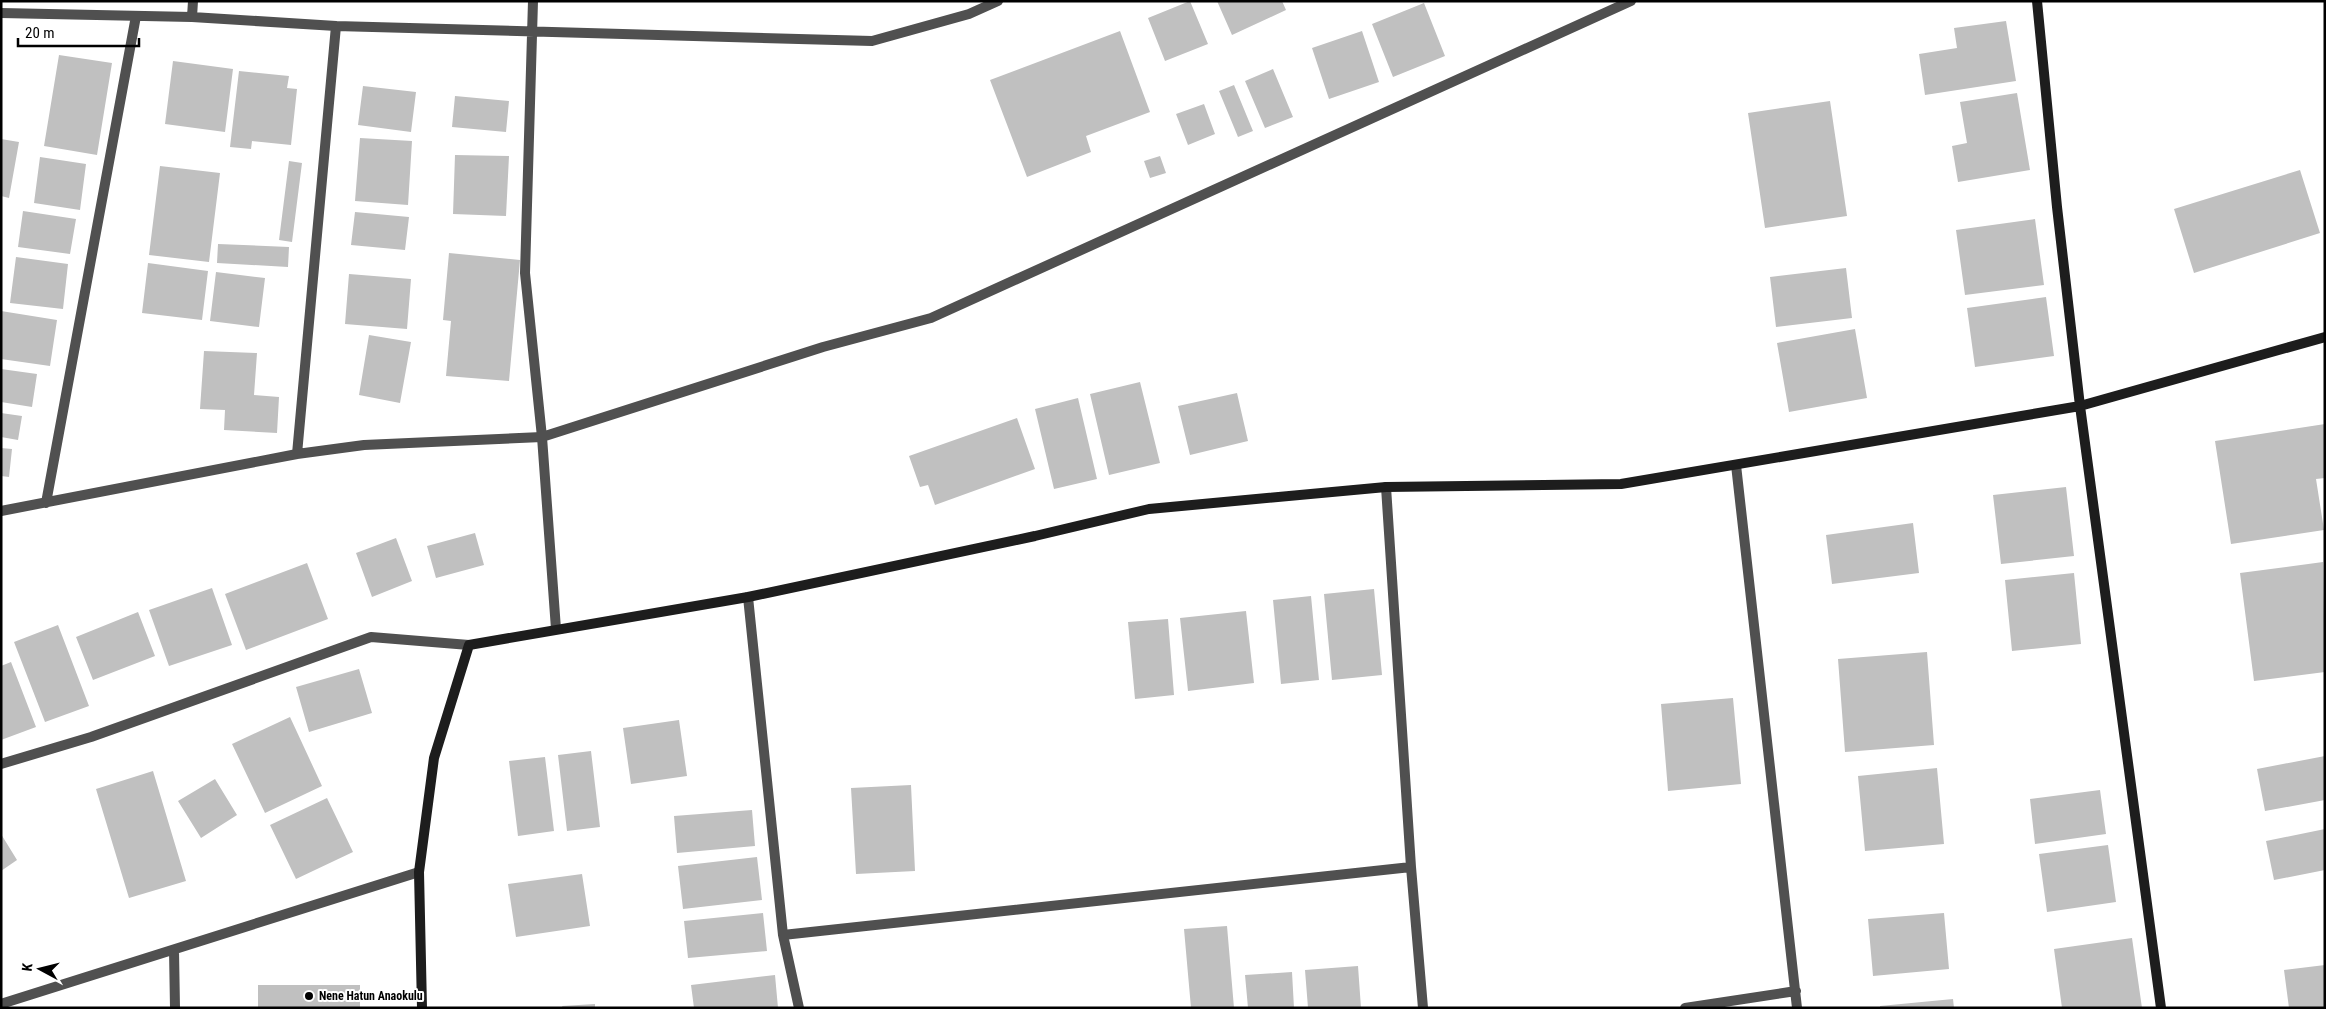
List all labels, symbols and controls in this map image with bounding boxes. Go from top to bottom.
scale bar [18,15,139,47]
text: 20 m [25,24,55,42]
north arrow [15,944,65,994]
text: K [19,962,36,972]
place label: Nene Hatun Anaokulu [319,989,423,1003]
marker: Nene Hatun Anaokulu [303,990,315,1002]

